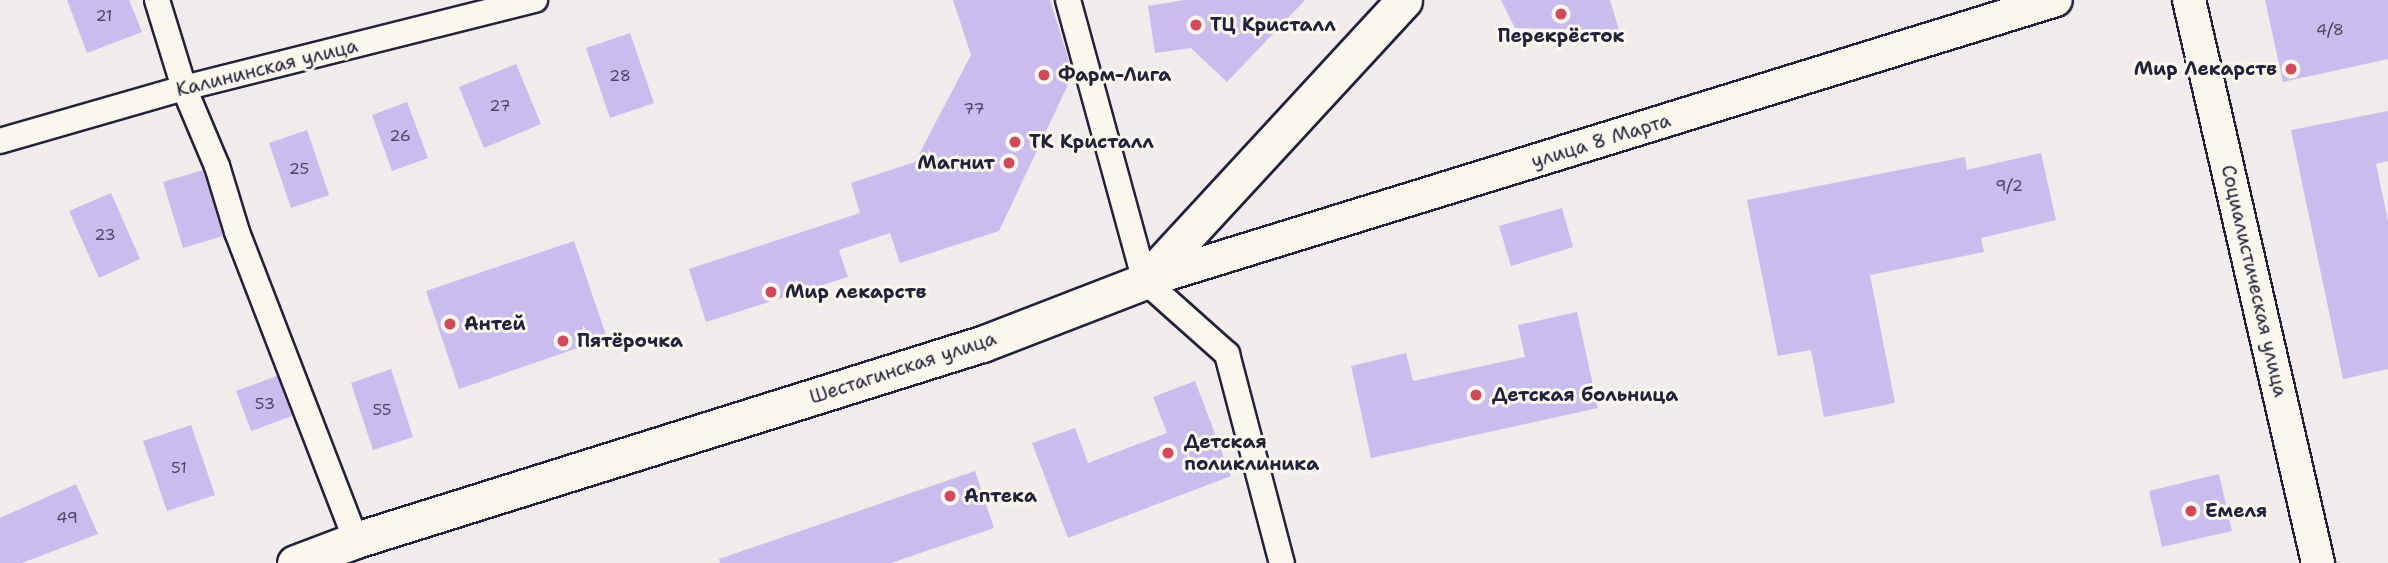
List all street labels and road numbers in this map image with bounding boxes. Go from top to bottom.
street label: Калининская улица [174,34,360,102]
street label: улица 8 Марта [1528,109,1674,173]
street label: Социалистическая улица [2216,163,2292,399]
street label: Шестагинская улица [807,327,999,409]

